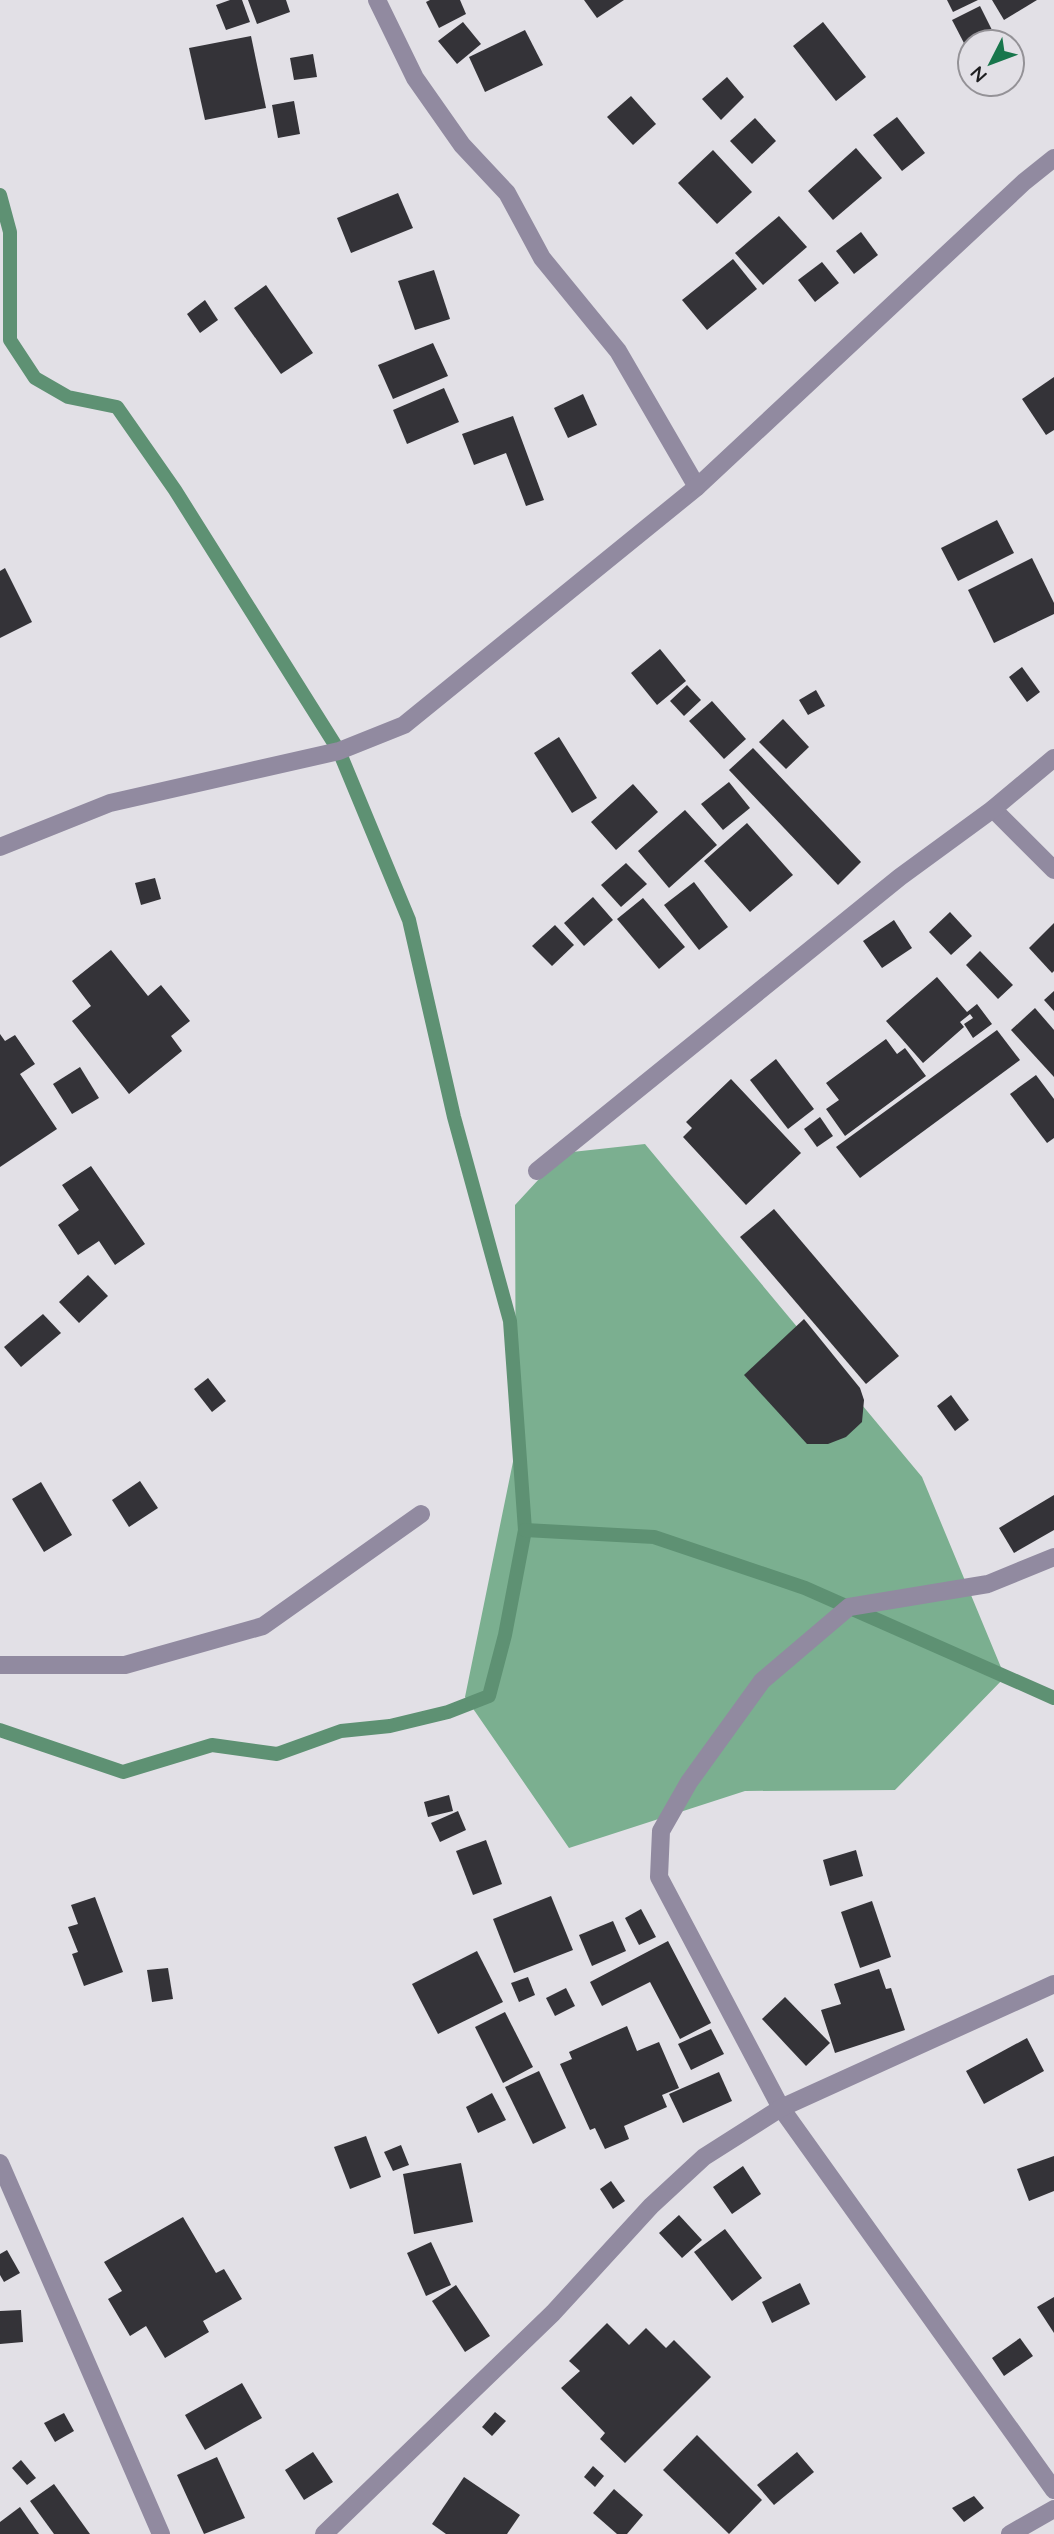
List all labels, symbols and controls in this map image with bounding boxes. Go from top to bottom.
north arrow [956,28,1026,98]
text: N [965,61,992,88]

